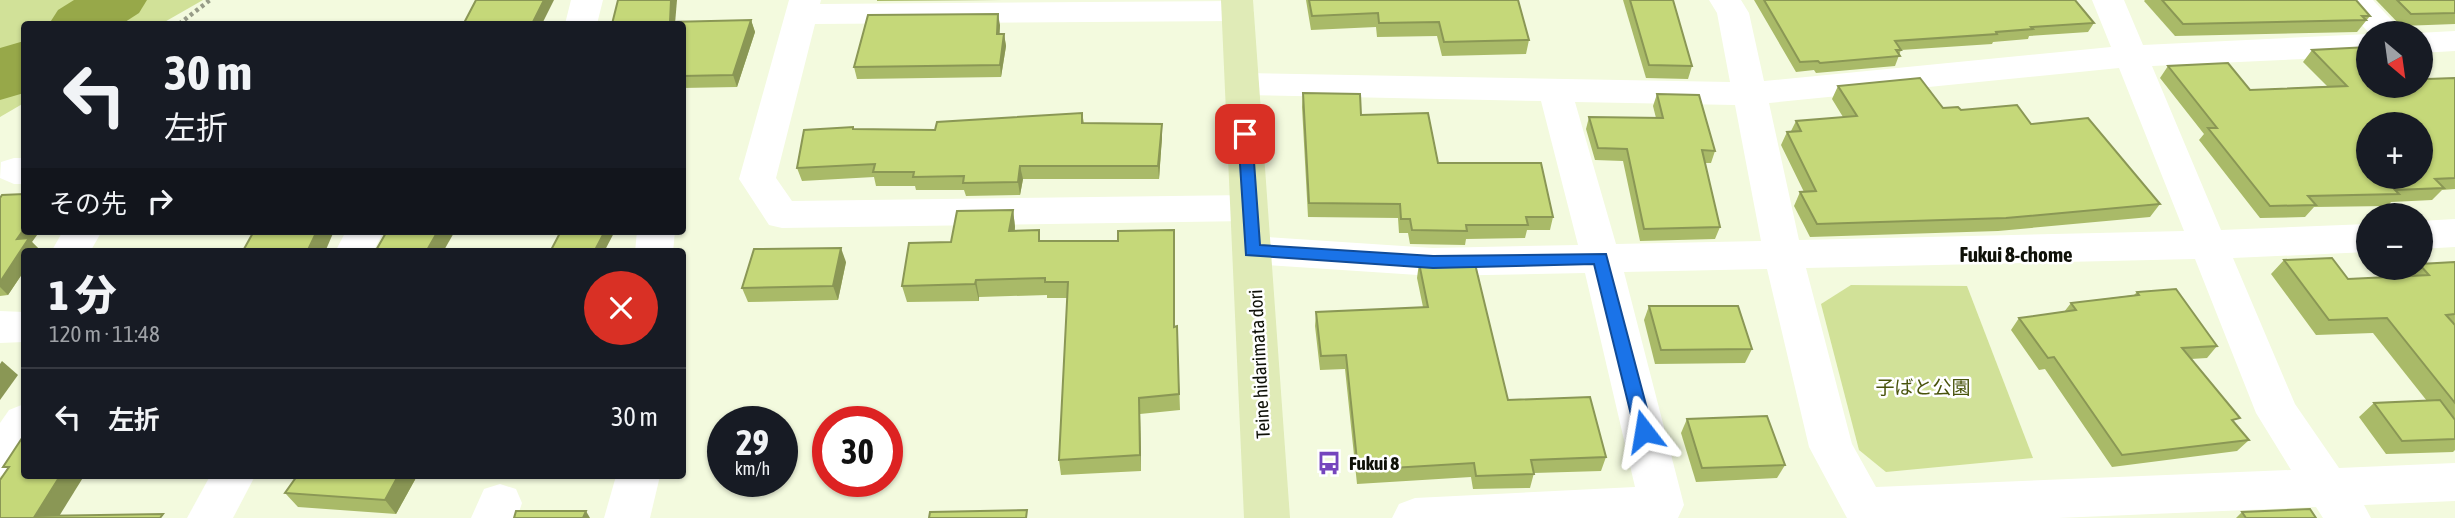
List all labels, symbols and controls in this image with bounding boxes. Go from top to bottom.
north arrow [2356,21,2432,98]
map controls [2356,21,2433,280]
text: 30 m [164,44,252,100]
icon: left [49,49,140,140]
pin [1215,104,1275,164]
text: 左折 [164,109,228,146]
button: + [2356,112,2433,189]
icon: arrive [1226,115,1264,153]
icon: right [141,182,179,220]
text: その先 [49,189,127,219]
button: − [2356,203,2433,280]
district label: Fukui 8-chome [1959,242,2073,266]
text: 1 分 [49,271,117,319]
button: close [584,271,658,345]
street label: Teine hidarimata dori [1244,289,1274,439]
text: 120 m · 11:48 [49,321,160,347]
park label: 子ばと公園 [1875,376,1971,398]
position arrow [1607,394,1681,468]
icon: left [49,398,87,436]
text: 30 m [611,402,658,432]
text: 左折 [108,405,160,435]
speed limit sign: 30 [812,406,903,497]
text: 29 [736,422,769,462]
bus stop icon: Fukui 8 [1315,449,1343,477]
place label: Fukui 8 [1349,452,1399,474]
text: km/h [735,458,770,479]

